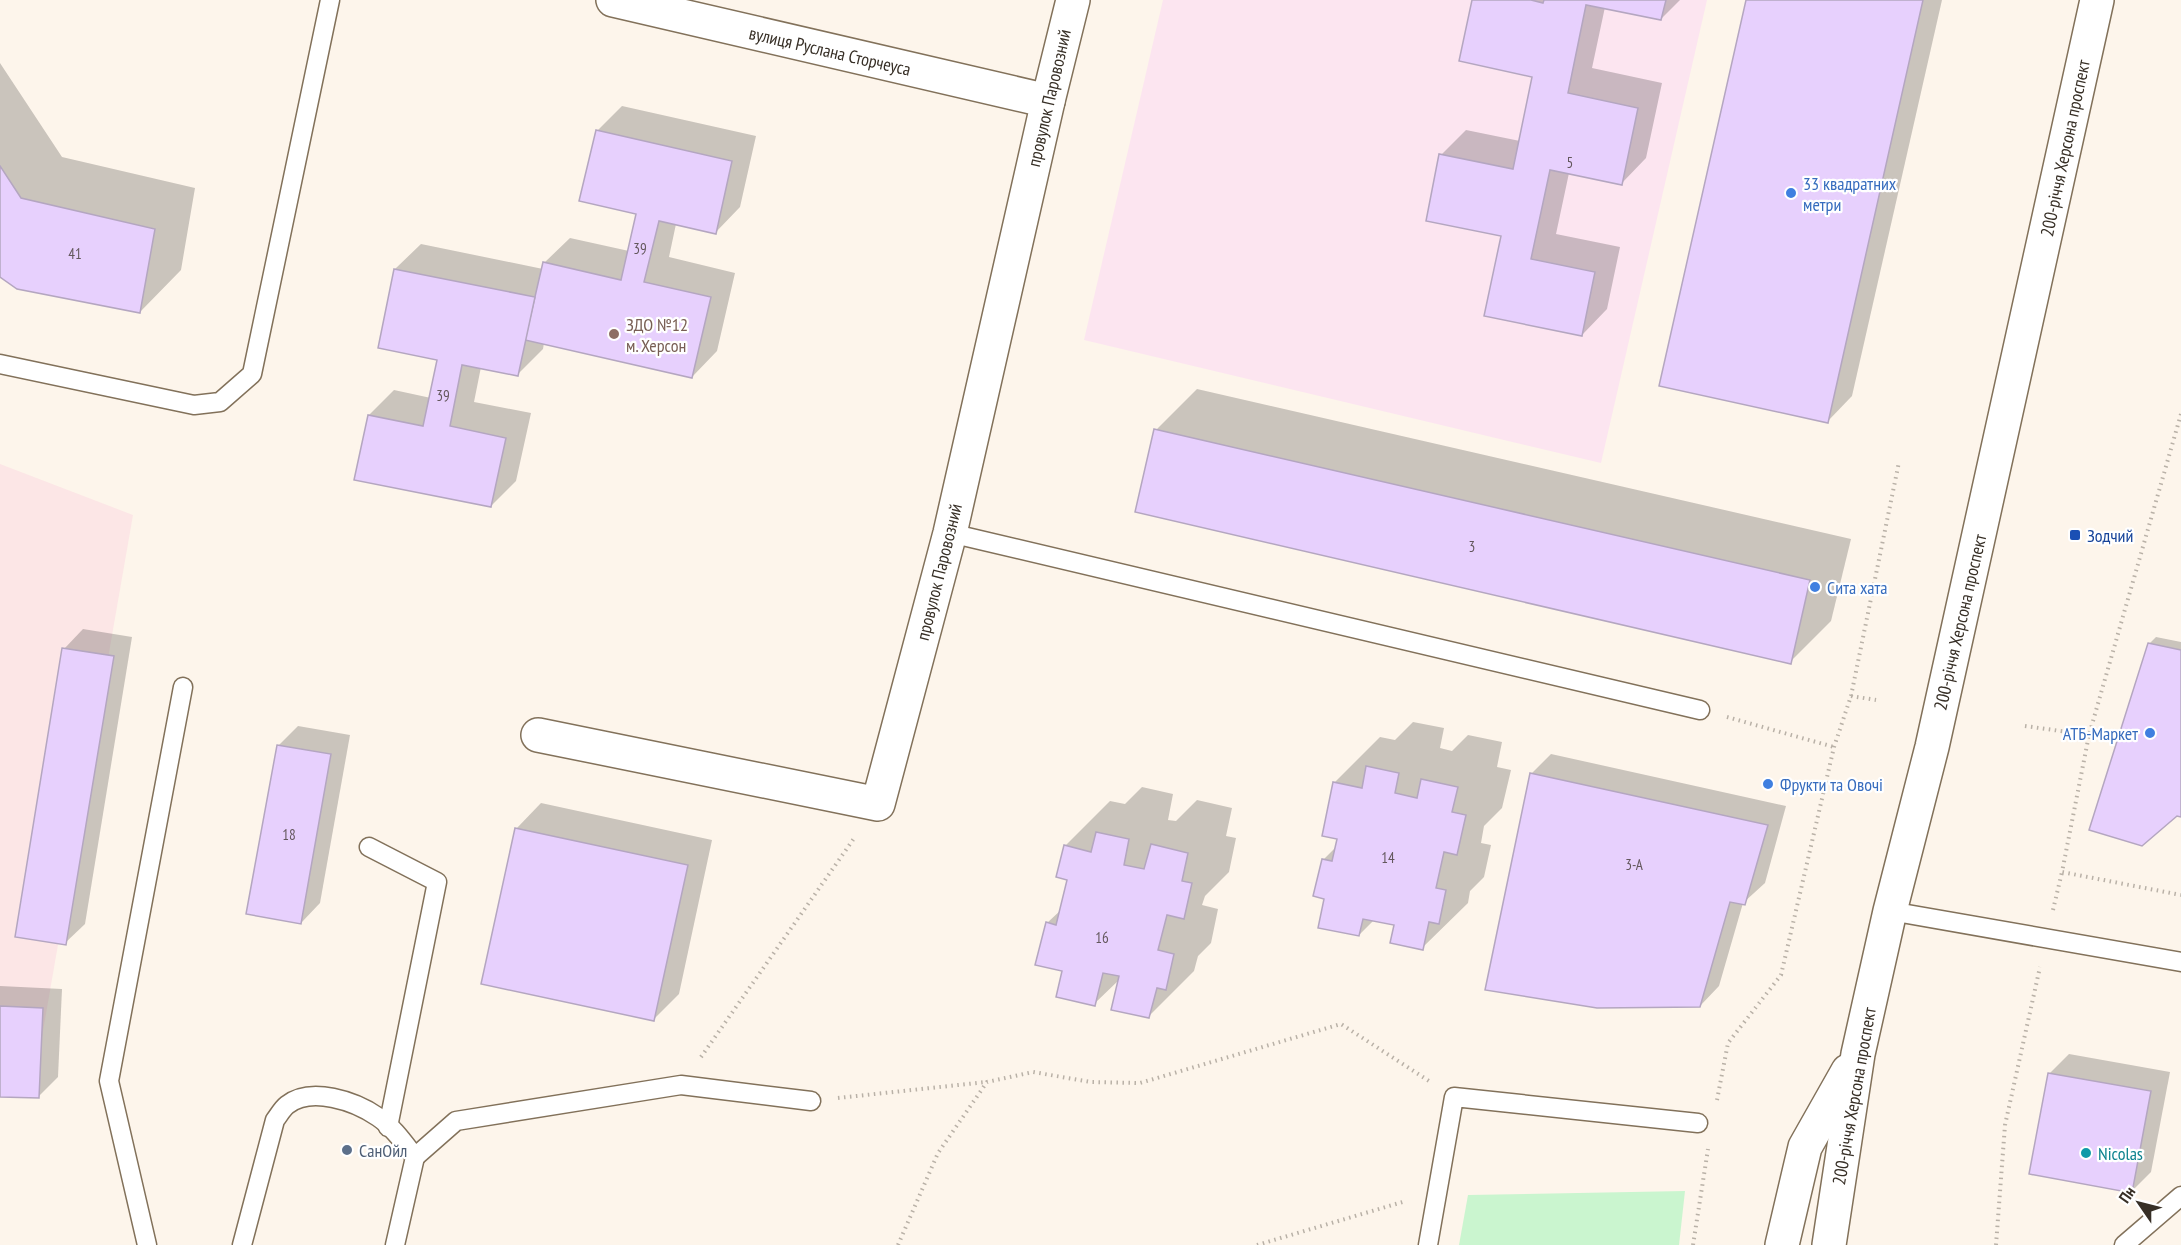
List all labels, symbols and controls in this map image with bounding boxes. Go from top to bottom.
street label: вулиця Руслана Сторчеуса [747,21,913,81]
street label: провулок Паровозний [1022,27,1076,169]
street label: 200-річчя Херсона проспект [2035,57,2095,238]
house number: 5 [1567,153,1573,172]
place label: 33 квадратних метри [1803,172,1897,216]
marker: 33 квадратних метри [1784,186,1798,200]
house number: 39 [633,239,647,258]
house number: 41 [68,244,82,263]
place label: ЗДО №12 м. Херсон [626,313,688,357]
marker: ЗДО №12 м. Херсон [607,327,621,341]
house number: 39 [436,386,450,405]
street label: провулок Паровозний [911,501,967,643]
place label: Зодчий [2087,524,2133,547]
marker: Зодчий [2068,528,2082,542]
street label: 200-річчя Херсона проспект [1929,531,1992,712]
house number: 3 [1469,537,1475,556]
place label: Сита хата [1827,576,1888,599]
marker: Сита хата [1808,580,1822,594]
place label: АТБ-Маркет [2063,722,2138,745]
marker: АТБ-Маркет [2143,726,2157,740]
place label: Фрукти та Овочі [1780,773,1883,796]
marker: Фрукти та Овочі [1761,777,1775,791]
house number: 18 [282,825,296,844]
house number: 14 [1381,848,1395,867]
house number: 3-А [1625,855,1644,874]
house number: 16 [1095,928,1109,947]
street label: 200-річчя Херсона проспект [1827,1005,1881,1187]
place label: СанОйл [359,1139,407,1162]
place label: Nicolas [2098,1142,2143,1165]
marker: СанОйл [340,1143,354,1157]
marker: Nicolas [2079,1146,2093,1160]
north arrow [2109,1173,2169,1233]
text: Пн [2114,1182,2139,1206]

